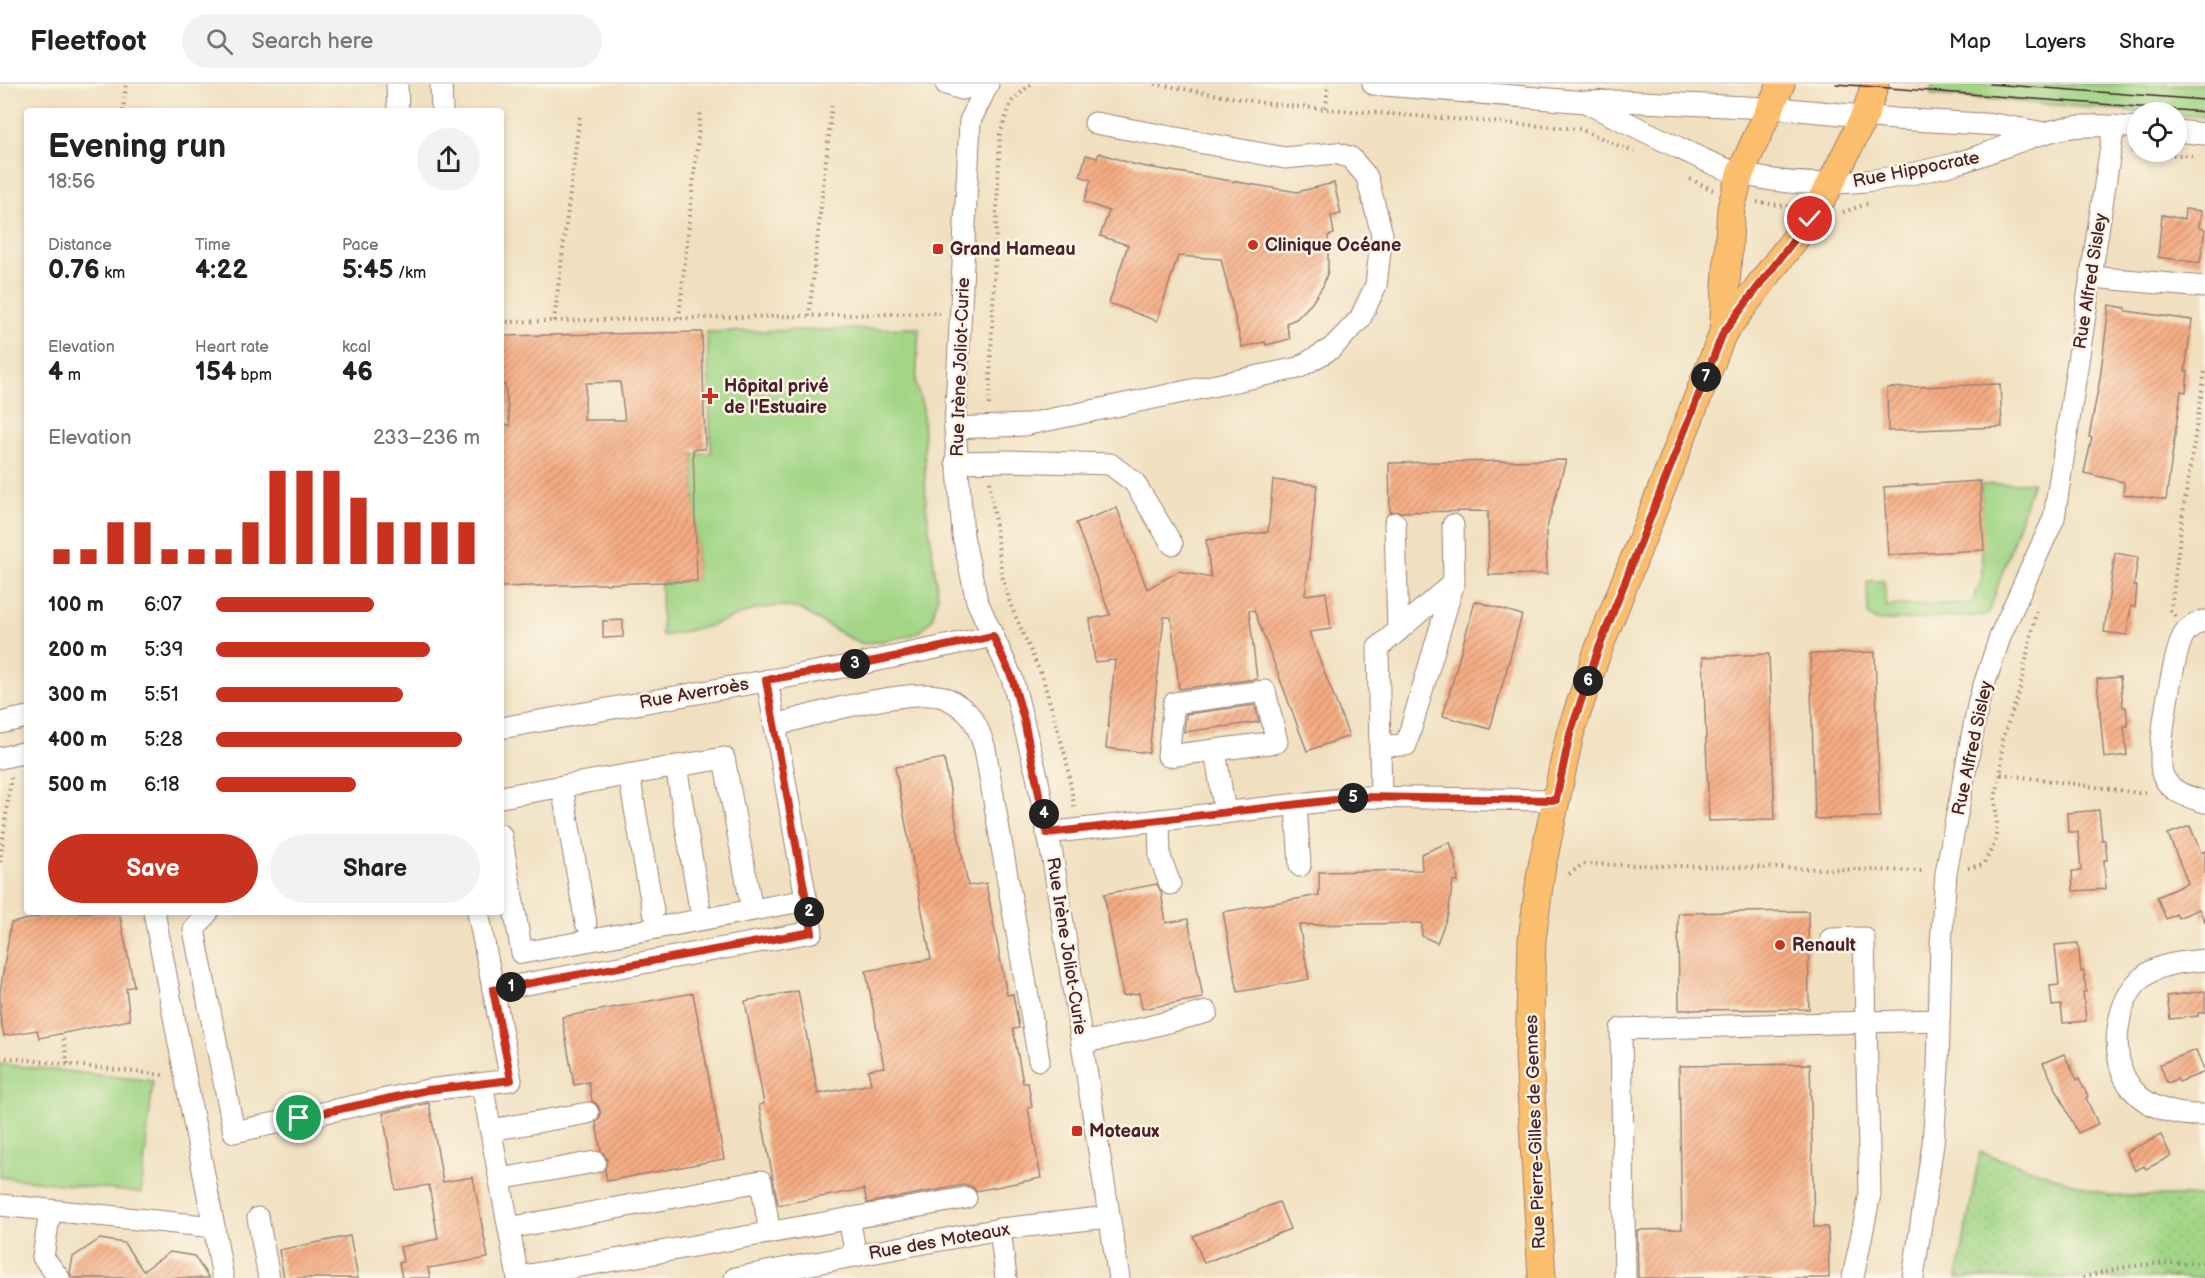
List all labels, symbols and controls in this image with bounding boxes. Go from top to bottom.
search box [182,14,602,68]
text: Fleetfoot [30,25,146,58]
icon: search [203,25,236,58]
text: Search here [251,28,373,55]
text: Map [1949,29,1991,54]
text: Layers [2024,29,2086,54]
text: Share [2119,29,2175,54]
map controls [2127,102,2187,162]
button: locate [2127,102,2187,162]
text: Evening run [48,127,226,167]
button: share [417,128,480,191]
street label: Rue Hippocrate [1851,147,1981,192]
text: 18:56 [48,170,95,194]
pin [1784,193,1835,244]
icon: check [1793,202,1826,235]
street label: Rue Alfred Sisley [2069,211,2112,350]
place label: Clinique Océane [1265,235,1401,256]
text: Distance [48,236,112,255]
text: Time [195,236,230,255]
text: Pace [342,236,378,255]
marker: Clinique Océane [1246,238,1260,252]
place label: Grand Hameau [950,239,1076,260]
marker: Grand Hameau [931,242,945,256]
text: 0.76 [48,255,100,286]
text: 4:22 [195,255,248,286]
text: 5:45 [342,255,394,286]
text: km [100,264,125,283]
text: /km [394,264,426,283]
street label: Rue Irène Joliot-Curie [947,277,974,457]
text: Elevation [48,338,115,357]
text: Heart rate [195,338,269,357]
text: kcal [342,338,371,357]
text: 4 [48,357,63,388]
text: 154 [195,357,236,388]
text: 46 [342,357,373,388]
pin: 7 [1691,362,1721,392]
text: m [63,366,81,385]
text: bpm [236,366,272,385]
text: 7 [1702,367,1710,386]
place label: Hôpital privé de l'Estuaire [724,376,829,418]
marker: Hôpital privé de l'Estuaire [701,387,719,405]
text: Elevation [48,426,131,450]
text: 233–236 m [373,426,480,450]
text: 100 m [48,593,104,617]
text: 6:07 [144,593,182,617]
text: 200 m [48,638,107,662]
text: 5:39 [144,638,183,662]
pin: 3 [840,649,870,679]
text: 3 [850,654,860,673]
pin: 6 [1573,666,1603,696]
text: 6 [1583,671,1593,690]
street label: Rue Averroès [638,674,750,713]
street label: Rue Alfred Sisley [1948,678,1997,817]
text: 300 m [48,683,107,707]
text: 5:51 [144,683,179,707]
text: 400 m [48,728,107,752]
text: 5:28 [144,728,183,752]
text: 500 m [48,773,107,797]
text: 6:18 [144,773,180,797]
pin: 5 [1338,783,1368,813]
text: 5 [1348,788,1358,807]
pin: 4 [1029,799,1059,829]
text: 4 [1039,804,1049,823]
button: Save [48,834,258,903]
button: Share [270,834,480,903]
street label: Rue Irène Joliot-Curie [1042,856,1091,1037]
pin: 2 [794,897,824,927]
text: 2 [804,902,814,921]
place label: Renault [1792,935,1856,956]
marker: Renault [1773,938,1787,952]
pin: 1 [496,972,526,1002]
text: 1 [508,977,514,996]
street label: Rue Pierre-Gilles de Gennes [1521,1014,1550,1249]
pin [273,1092,324,1143]
icon: arrive [282,1101,315,1134]
place label: Moteaux [1089,1121,1159,1142]
marker: Moteaux [1070,1124,1084,1138]
street label: Rue des Moteaux [867,1219,1012,1264]

